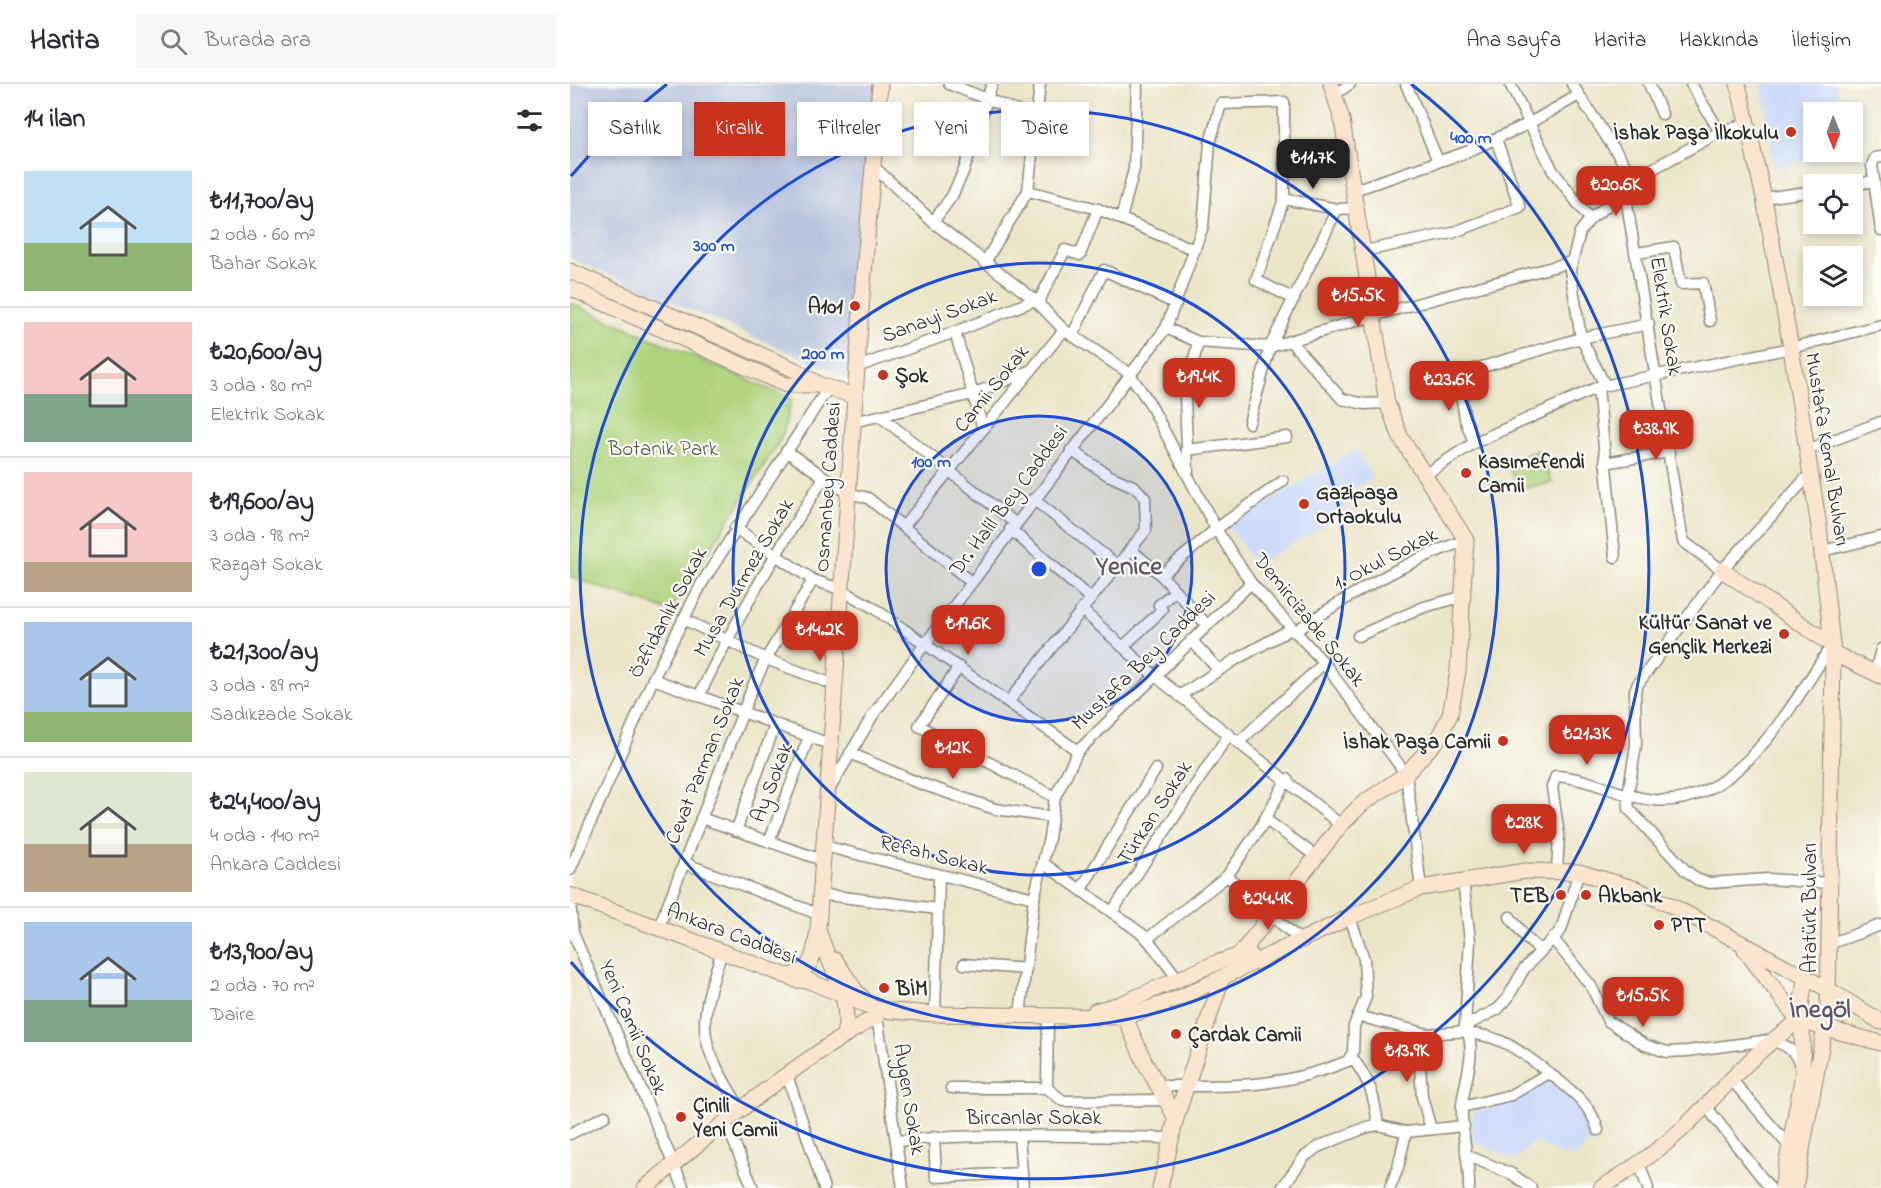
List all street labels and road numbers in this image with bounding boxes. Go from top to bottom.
street label: Elektrik Sokak [1641,255,1689,379]
street label: Sanayi Sokak [878,282,1003,354]
street label: Camii Sokak [948,338,1038,440]
street label: Mustafa Kemal Bulvarı [1796,350,1856,548]
street label: Osmanbey Caddesi [808,401,852,573]
street label: Dr. Halil Bey Caddesi [942,420,1078,585]
street label: Musa Durmez Sokak [687,492,803,663]
street label: 1. Okul Sokak [1329,520,1444,599]
street label: Özfidanlık Sokak [622,541,716,684]
street label: Demircizade Sokak [1244,546,1372,694]
street label: Mustafa Bey Caddesi [1065,584,1225,740]
street label: Cevat Parman Sokak [659,672,753,849]
street label: Ay Sokak [744,738,804,828]
street label: Türkan Sokak [1111,754,1201,871]
street label: Refah Sokak [876,828,992,884]
street label: Atatürk Bulvarı [1796,843,1826,973]
street label: Ankara Caddesi [662,896,801,973]
street label: Yeni Camii Sokak [590,956,674,1101]
street label: Aygen Sokak [882,1041,932,1158]
street label: Bircanlar Sokak [965,1104,1103,1134]

